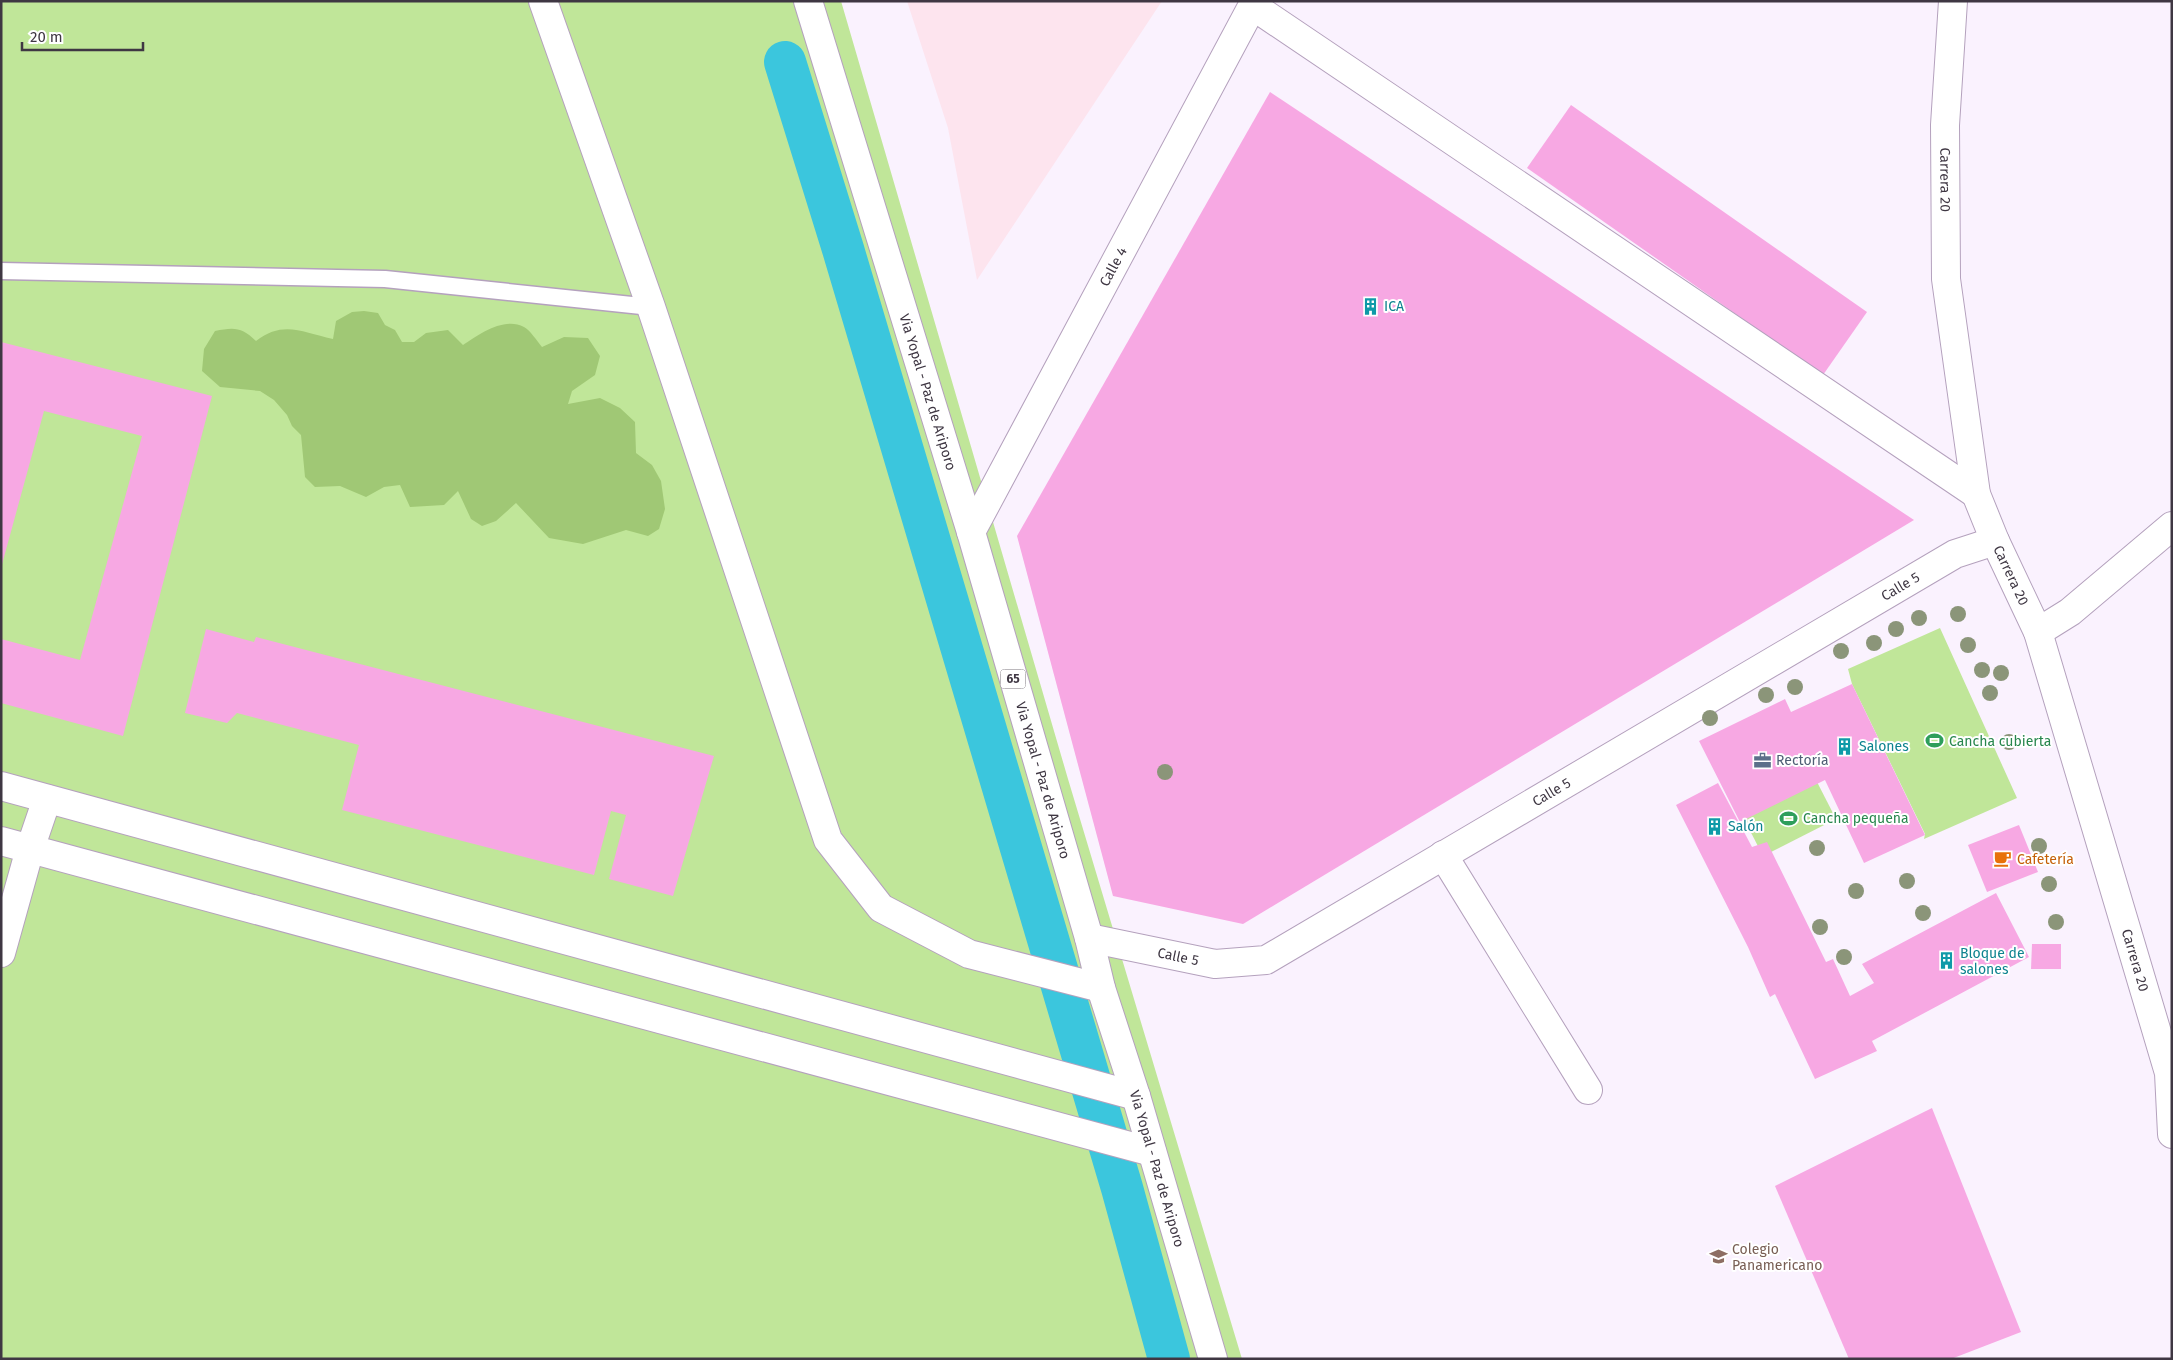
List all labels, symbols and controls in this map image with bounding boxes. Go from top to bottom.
scale bar [22,20,144,52]
text: 20 m [30,28,63,46]
street label: Carrera 20 [1937,147,1954,212]
street label: Calle 4 [1096,244,1131,289]
building icon: ICA [1360,296,1380,316]
place label: ICA [1384,298,1404,315]
street label: Via Yopal - Paz de Ariporo [896,312,960,472]
street label: Carrera 20 [1990,543,2033,608]
street label: Calle 5 [1878,568,1923,604]
road number: 65 [1000,670,1026,689]
street label: Via Yopal - Paz de Ariporo [1012,700,1074,861]
sports icon: Cancha cubierta [1925,731,1945,751]
place label: Cancha cubierta [1949,733,2051,750]
building icon: Salones [1835,736,1855,756]
place label: Salones [1859,738,1909,755]
office icon: Rectoría [1752,750,1772,770]
place label: Rectoría [1776,752,1829,769]
street label: Calle 5 [1529,774,1574,810]
sports icon: Cancha pequeña [1779,808,1799,828]
place label: Cancha pequeña [1803,810,1909,827]
building icon: Salón [1704,816,1724,836]
place label: Salón [1728,818,1764,835]
cafe icon: Cafetería [1993,849,2013,869]
place label: Cafetería [2017,851,2074,868]
street label: Carrera 20 [2118,927,2153,994]
street label: Calle 5 [1156,944,1200,969]
place label: Bloque de salones [1960,945,2025,978]
building icon: Bloque de salones [1936,951,1956,971]
street label: Via Yopal - Paz de Ariporo [1126,1088,1188,1249]
place label: Colegio Panamericano [1732,1241,1822,1274]
school or university icon: Colegio Panamericano [1708,1247,1728,1267]

